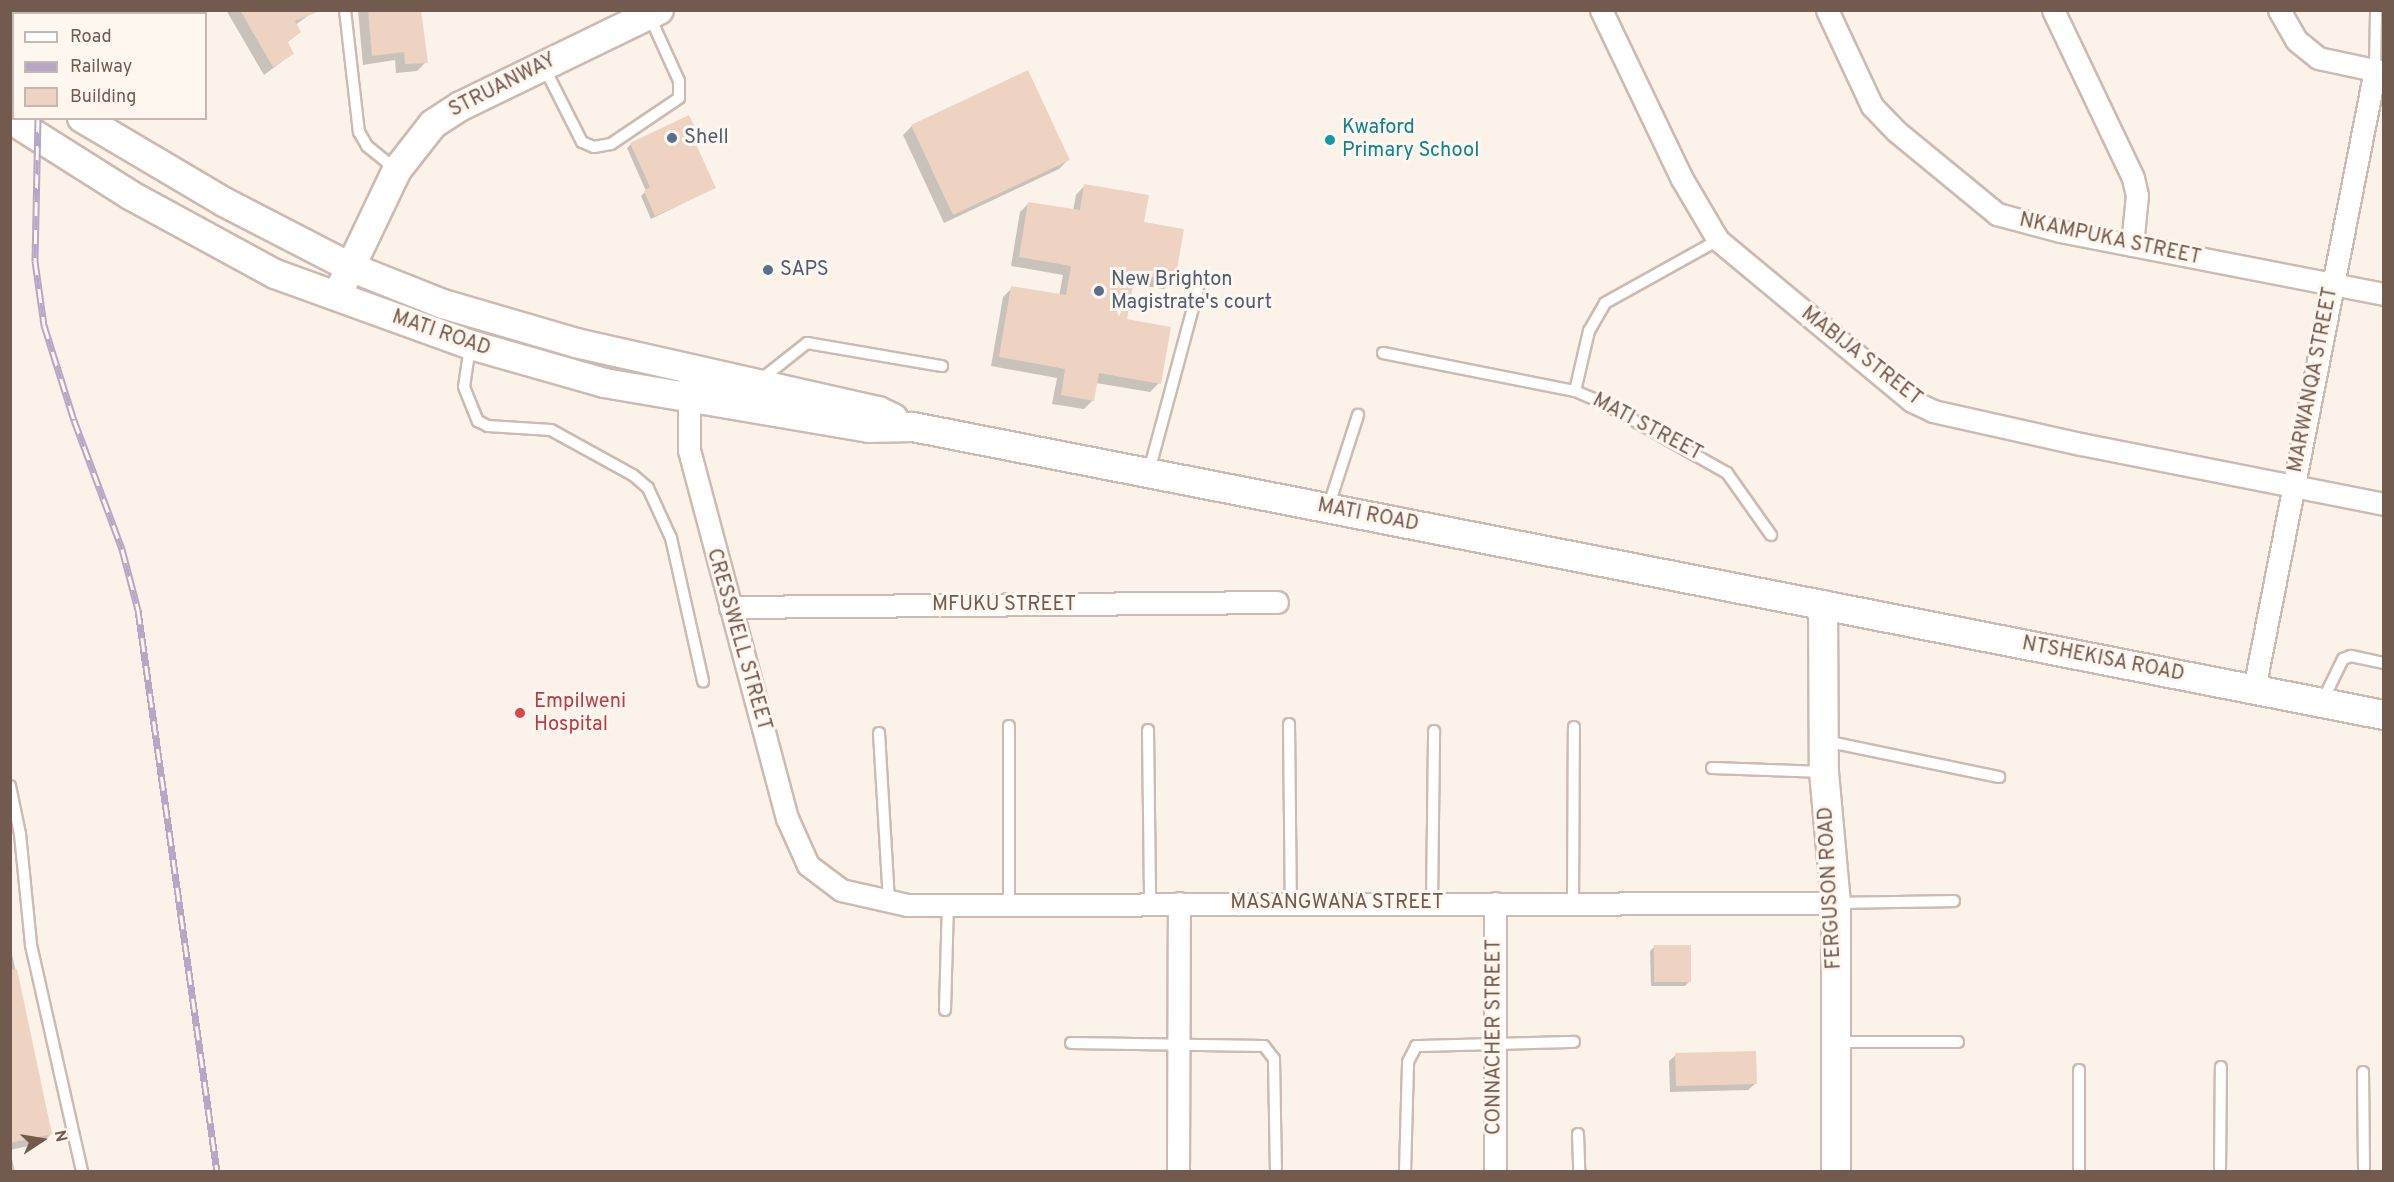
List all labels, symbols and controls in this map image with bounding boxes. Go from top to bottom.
legend [12,12,207,120]
text: Road [70,26,112,49]
street label: STRUANWAY [445,49,561,123]
text: Railway [70,56,132,79]
text: Building [70,86,136,109]
place label: Kwaford Primary School [1342,116,1479,163]
place label: Shell [684,126,729,150]
marker: Shell [665,131,679,145]
marker: Kwaford Primary School [1323,133,1337,147]
street label: NKAMPUKA STREET [2017,209,2203,271]
place label: SAPS [780,258,829,282]
marker: SAPS [761,263,775,277]
place label: New Brighton Magistrate's court [1111,268,1272,315]
marker: New Brighton Magistrate's court [1092,284,1106,298]
street label: MARWANQA STREET [2284,285,2344,475]
street label: MABIJA STREET [1795,302,1927,412]
street label: MATI ROAD [389,306,493,362]
street label: MATI STREET [1588,389,1706,467]
street label: MATI ROAD [1315,494,1421,538]
street label: CRESSWELL STREET [700,546,776,734]
street label: MFUKU STREET [932,593,1076,617]
street label: NTSHEKISA ROAD [2019,632,2187,688]
place label: Empilweni Hospital [534,690,626,737]
marker: Empilweni Hospital [511,704,529,722]
street label: FERGUSON ROAD [1815,806,1847,970]
street label: MASANGWANA STREET [1230,891,1444,915]
street label: CONNACHER STREET [1483,939,1507,1135]
north arrow [12,1110,72,1170]
text: N [49,1129,71,1144]

